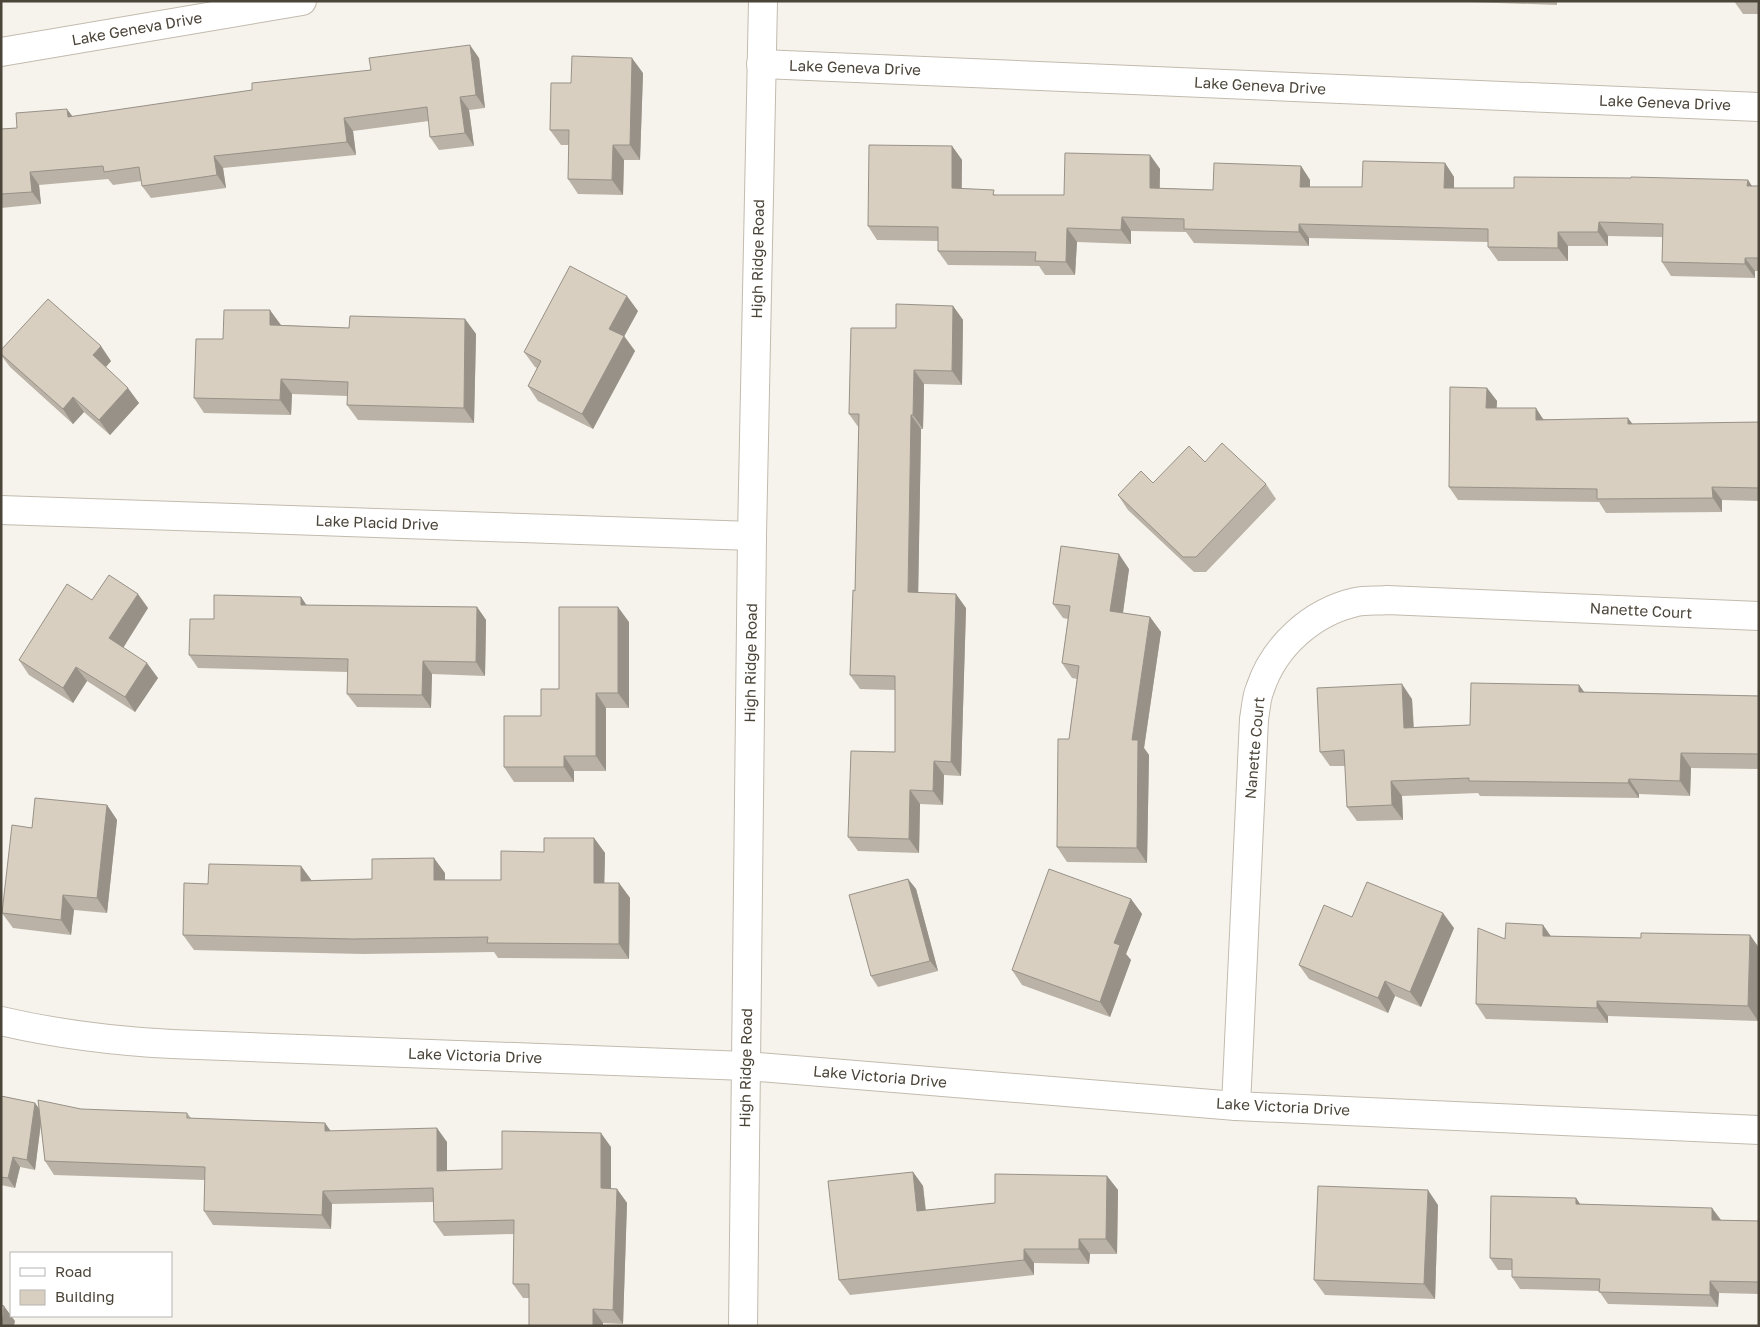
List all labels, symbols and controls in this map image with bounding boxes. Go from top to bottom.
street label: Lake Geneva Drive [70,8,204,48]
street label: Lake Geneva Drive [789,56,922,78]
street label: Lake Geneva Drive [1194,73,1327,97]
street label: Lake Geneva Drive [1599,91,1732,113]
street label: High Ridge Road [747,199,767,319]
street label: Lake Placid Drive [315,511,439,533]
street label: Nanette Court [1589,598,1693,622]
street label: High Ridge Road [740,603,760,723]
street label: Nanette Court [1241,696,1267,800]
street label: High Ridge Road [735,1008,755,1128]
street label: Lake Victoria Drive [408,1044,543,1066]
street label: Lake Victoria Drive [812,1061,948,1091]
street label: Lake Victoria Drive [1216,1093,1351,1119]
legend [10,1252,172,1317]
text: Road [55,1262,92,1280]
text: Building [55,1287,115,1305]

